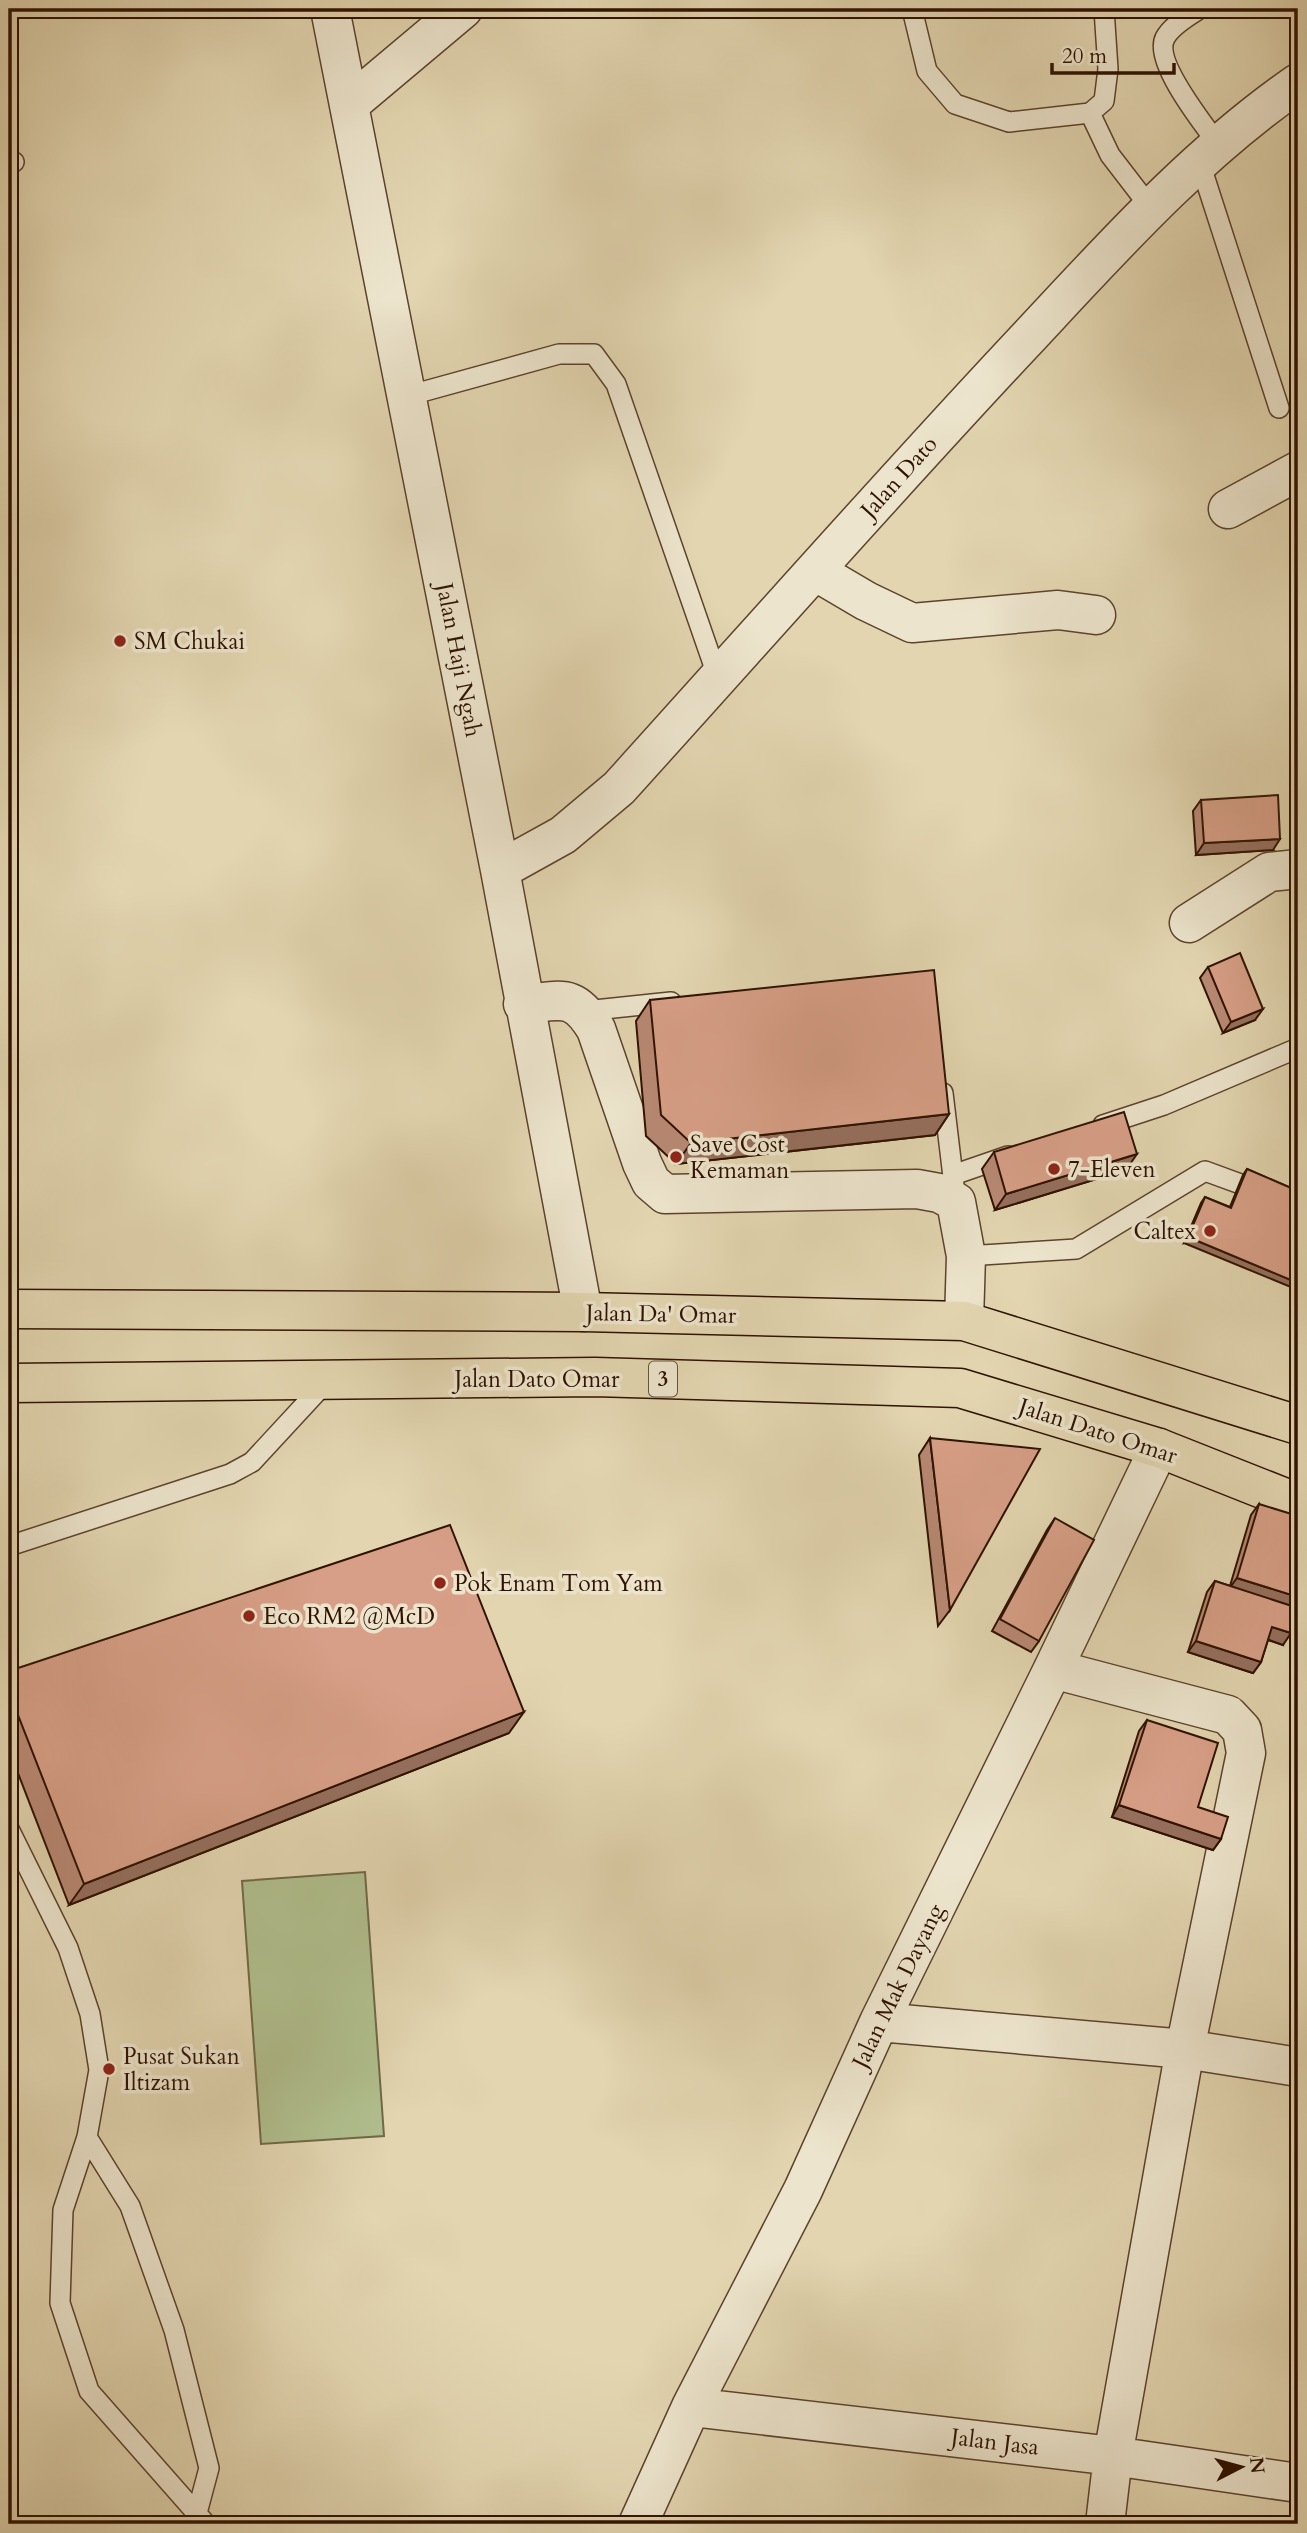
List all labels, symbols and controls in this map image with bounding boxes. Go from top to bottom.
scale bar [1052,32,1174,76]
text: 20 m [1062,42,1107,71]
street label: Jalan Dato [852,429,944,527]
street label: Jalan Haji Ngah [428,577,489,740]
place label: SM Chukai [134,626,245,657]
marker: SM Chukai [112,633,128,649]
place label: Save Cost Kemaman [690,1129,789,1186]
marker: Save Cost Kemaman [668,1149,684,1165]
place label: 7-Eleven [1068,1154,1156,1185]
marker: 7-Eleven [1046,1161,1062,1177]
place label: Caltex [1133,1216,1197,1247]
marker: Caltex [1202,1223,1218,1239]
street label: Jalan Da' Omar [583,1297,737,1331]
road number: 3 [649,1362,677,1396]
street label: Jalan Dato Omar [452,1364,620,1395]
street label: Jalan Dato Omar [1012,1390,1182,1471]
place label: Pok Enam Tom Yam [454,1568,663,1599]
marker: Pok Enam Tom Yam [432,1575,448,1591]
place label: Eco RM2 @McD [263,1601,435,1632]
marker: Eco RM2 @McD [241,1608,257,1624]
street label: Jalan Mak Dayang [843,1898,951,2076]
place label: Pusat Sukan Iltizam [123,2041,240,2098]
marker: Pusat Sukan Iltizam [101,2061,117,2077]
street label: Jalan Jasa [946,2421,1041,2463]
north arrow [1206,2432,1276,2502]
text: N [1243,2456,1271,2475]

